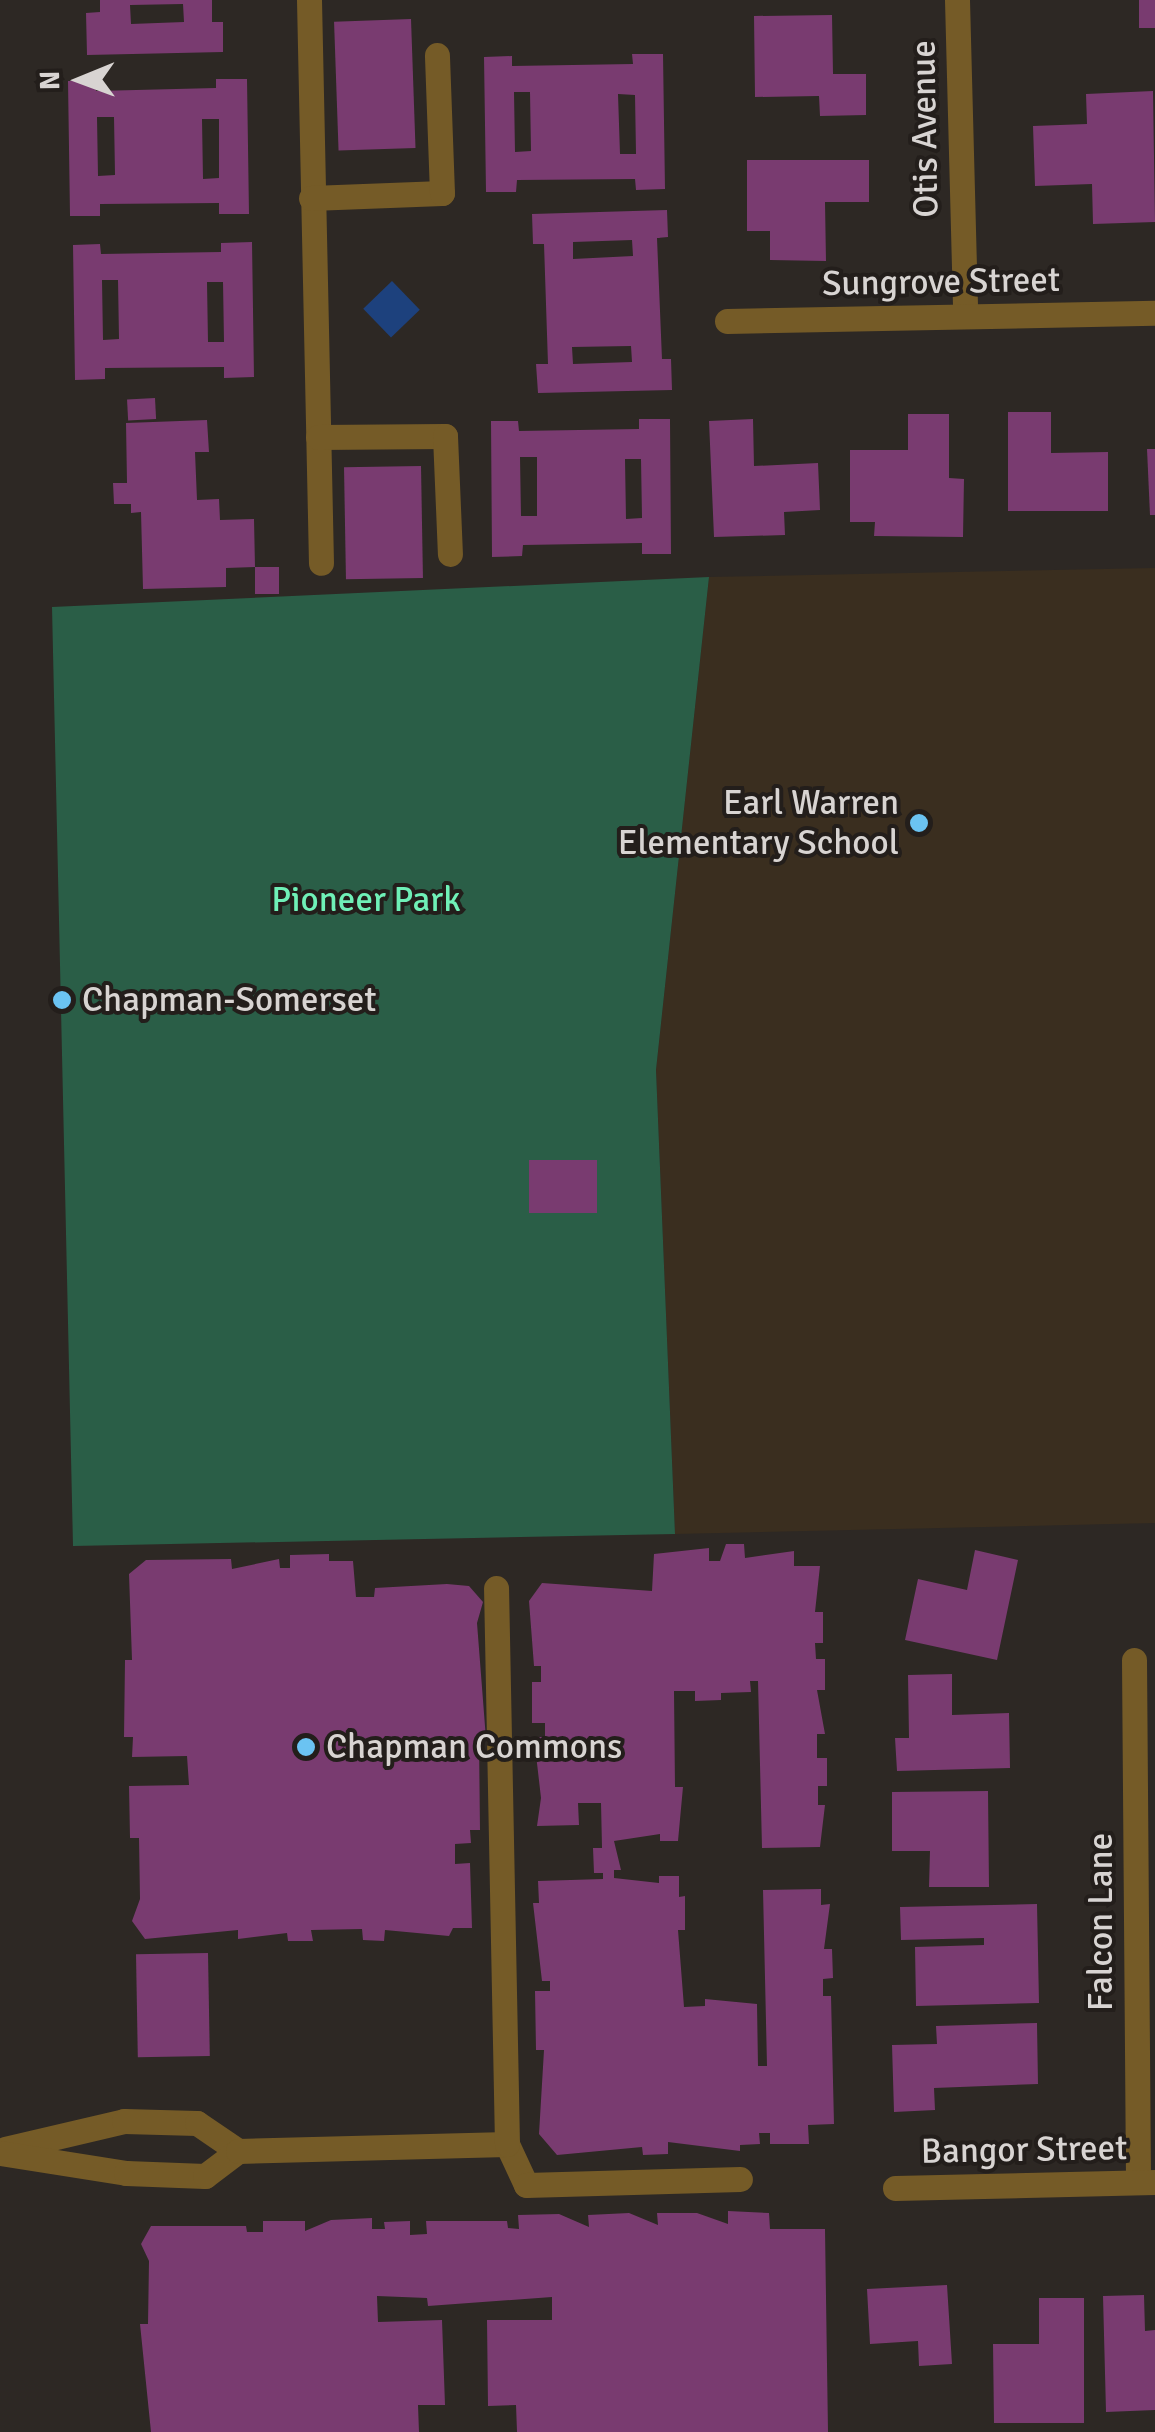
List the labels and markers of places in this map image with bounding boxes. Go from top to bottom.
place label: Earl Warren Elementary School [618,782,899,864]
marker: Earl Warren Elementary School [908,812,930,834]
place label: Chapman-Somerset [82,979,376,1021]
marker: Chapman-Somerset [51,989,73,1011]
place label: Chapman Commons [326,1726,622,1768]
marker: Chapman Commons [295,1736,317,1758]

